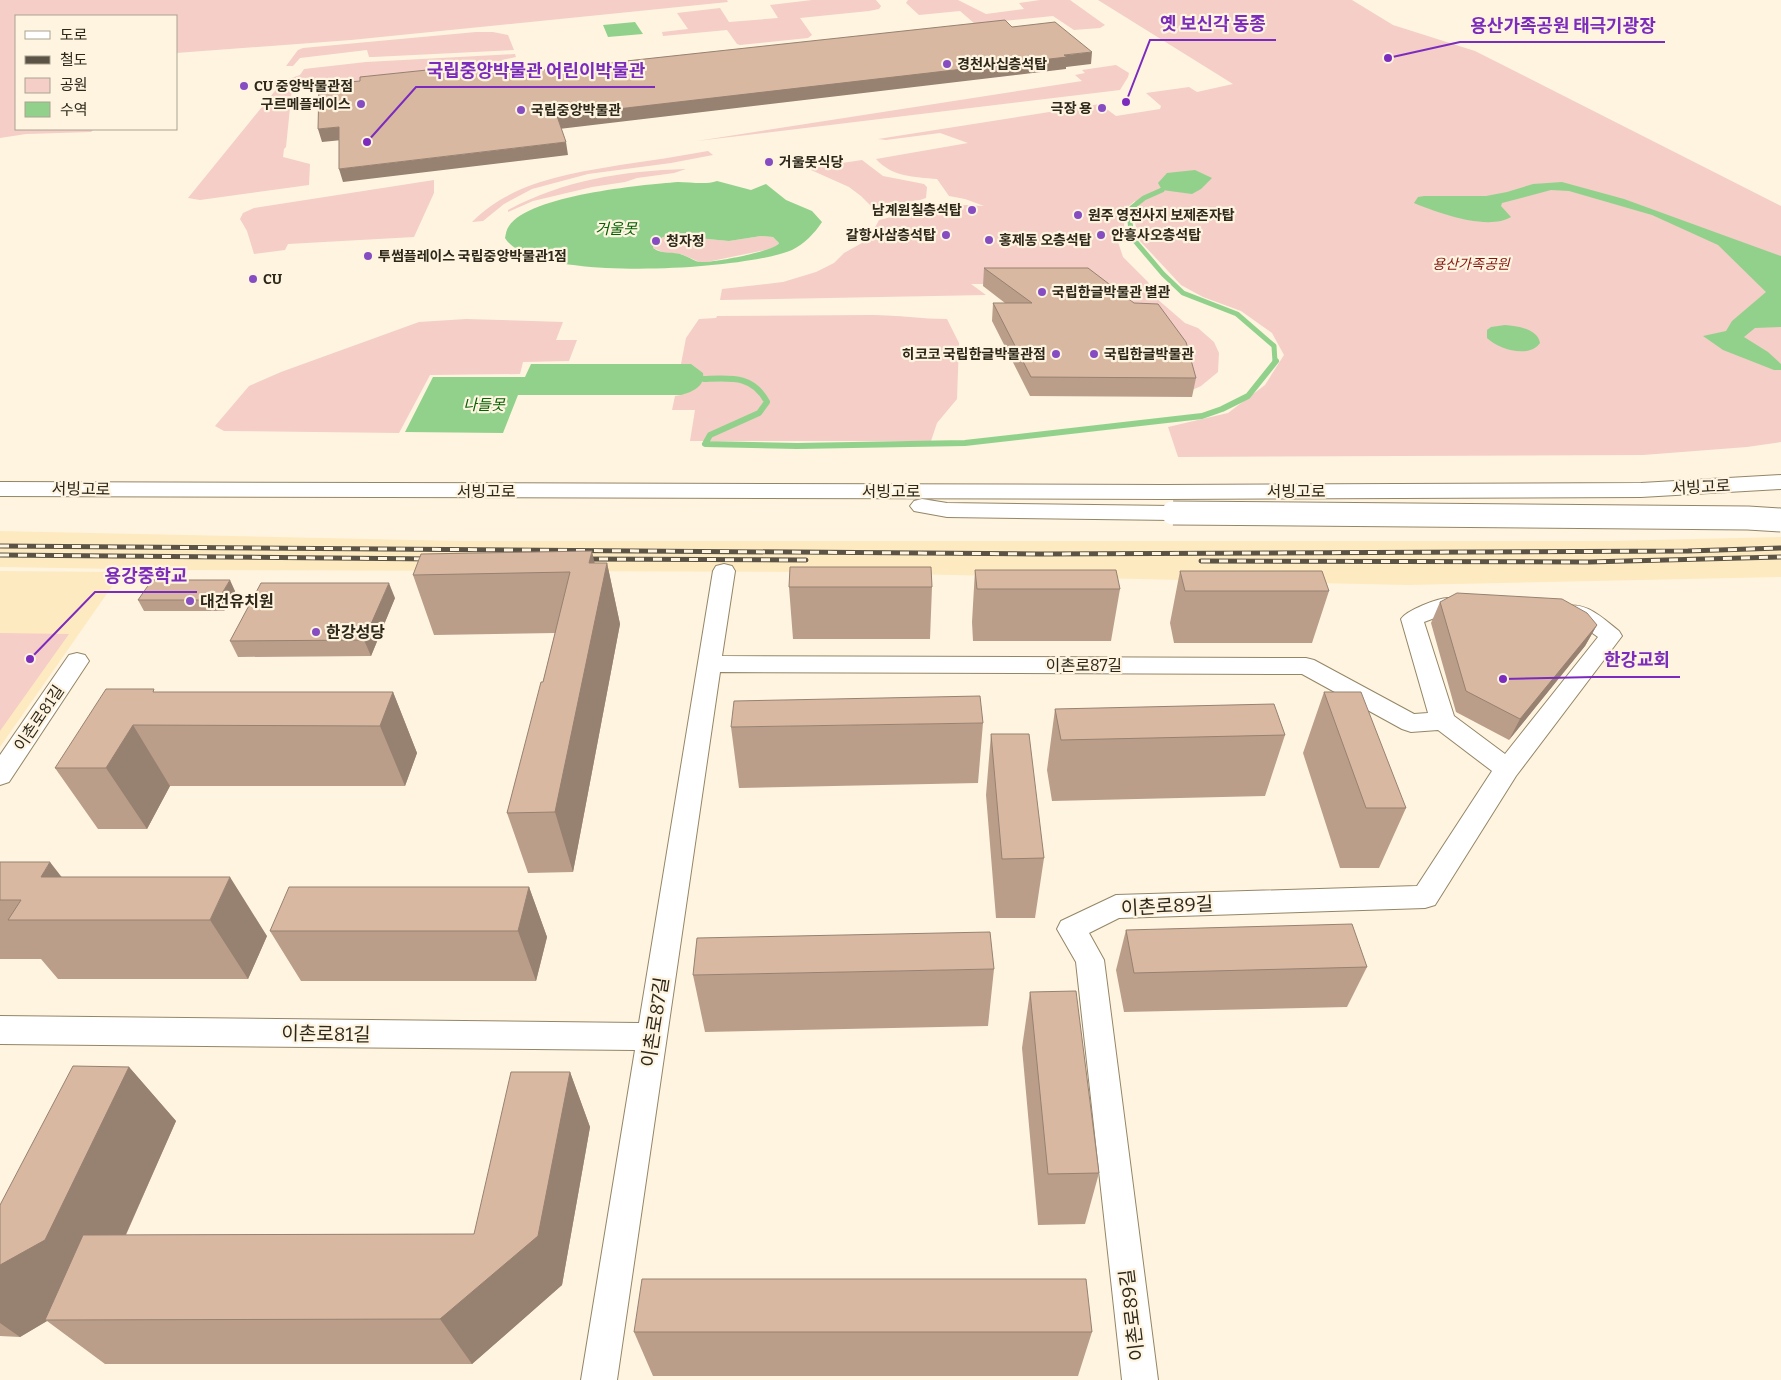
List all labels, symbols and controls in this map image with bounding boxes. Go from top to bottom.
callout: 옛 보신각 동종 [1150,7,1276,40]
callout: 용산가족공원 태극기광장 [1460,9,1665,42]
text: 옛 보신각 동종 [1160,13,1266,35]
legend [15,15,178,130]
text: 용산가족공원 태극기광장 [1470,15,1656,37]
text: 도로 [60,26,88,44]
text: 철도 [60,51,88,69]
callout: 국립중앙박물관 어린이박물관 [416,54,655,87]
place label: 경천사십층석탑 [957,56,1047,73]
marker: 경천사십층석탑 [941,58,953,70]
text: 국립중앙박물관 어린이박물관 [427,60,646,82]
text: 공원 [60,76,88,94]
place label: CU 중앙박물관점 [254,78,353,95]
marker: CU 중앙박물관점 [238,80,250,92]
place label: 구르메플레이스 [261,96,351,113]
marker: 구르메플레이스 [355,98,367,110]
place label: 극장 용 [1051,100,1092,117]
text: 수역 [60,101,88,119]
place label: 국립중앙박물관 [531,102,621,119]
marker: 극장 용 [1096,102,1108,114]
marker: 국립중앙박물관 [515,104,527,116]
place label: 거울못식당 [779,154,844,171]
marker: 거울못식당 [763,156,775,168]
place label: 남계원칠층석탑 [872,202,962,219]
marker: 남계원칠층석탑 [966,204,978,216]
place label: 원주 영전사지 보제존자탑 [1088,207,1235,224]
marker: 원주 영전사지 보제존자탑 [1072,209,1084,221]
water label: 거울못 [595,220,638,238]
place label: 갈항사삼층석탑 [846,227,936,244]
place label: 안흥사오층석탑 [1111,227,1201,244]
marker: 갈항사삼층석탑 [940,229,952,241]
marker: 안흥사오층석탑 [1095,229,1107,241]
place label: 홍제동 오층석탑 [999,232,1092,249]
place label: 청자정 [666,233,705,250]
marker: 홍제동 오층석탑 [983,234,995,246]
marker: 청자정 [650,235,662,247]
place label: 투썸플레이스 국립중앙박물관1점 [378,248,567,265]
marker: 투썸플레이스 국립중앙박물관1점 [362,250,374,262]
park label: 용산가족공원 [1432,256,1511,273]
place label: CU [263,271,283,288]
marker: CU [247,273,259,285]
place label: 국립한글박물관 별관 [1052,284,1171,301]
marker: 국립한글박물관 별관 [1036,286,1048,298]
place label: 히코코 국립한글박물관점 [902,346,1046,363]
place label: 국립한글박물관 [1104,346,1194,363]
marker: 히코코 국립한글박물관점 [1050,348,1062,360]
marker: 국립한글박물관 [1088,348,1100,360]
water label: 나들못 [463,396,506,414]
street label: 서빙고로 [1671,476,1731,498]
street label: 서빙고로 [51,479,111,499]
street label: 서빙고로 [457,482,516,501]
street label: 서빙고로 [862,482,921,501]
street label: 서빙고로 [1267,482,1326,501]
callout: 용강중학교 [95,559,197,592]
text: 용강중학교 [105,565,187,587]
place label: 대건유치원 [200,592,274,611]
marker: 대건유치원 [184,595,196,607]
place label: 한강성당 [326,623,385,642]
marker: 한강성당 [310,626,322,638]
callout: 한강교회 [1594,644,1680,677]
text: 한강교회 [1604,649,1670,671]
street label: 이촌로87길 [1046,656,1122,675]
street label: 이촌로81길 [10,682,68,754]
street label: 이촌로89길 [1120,892,1214,920]
street label: 이촌로87길 [637,975,673,1069]
street label: 이촌로81길 [281,1022,371,1046]
street label: 이촌로89길 [1115,1268,1149,1362]

